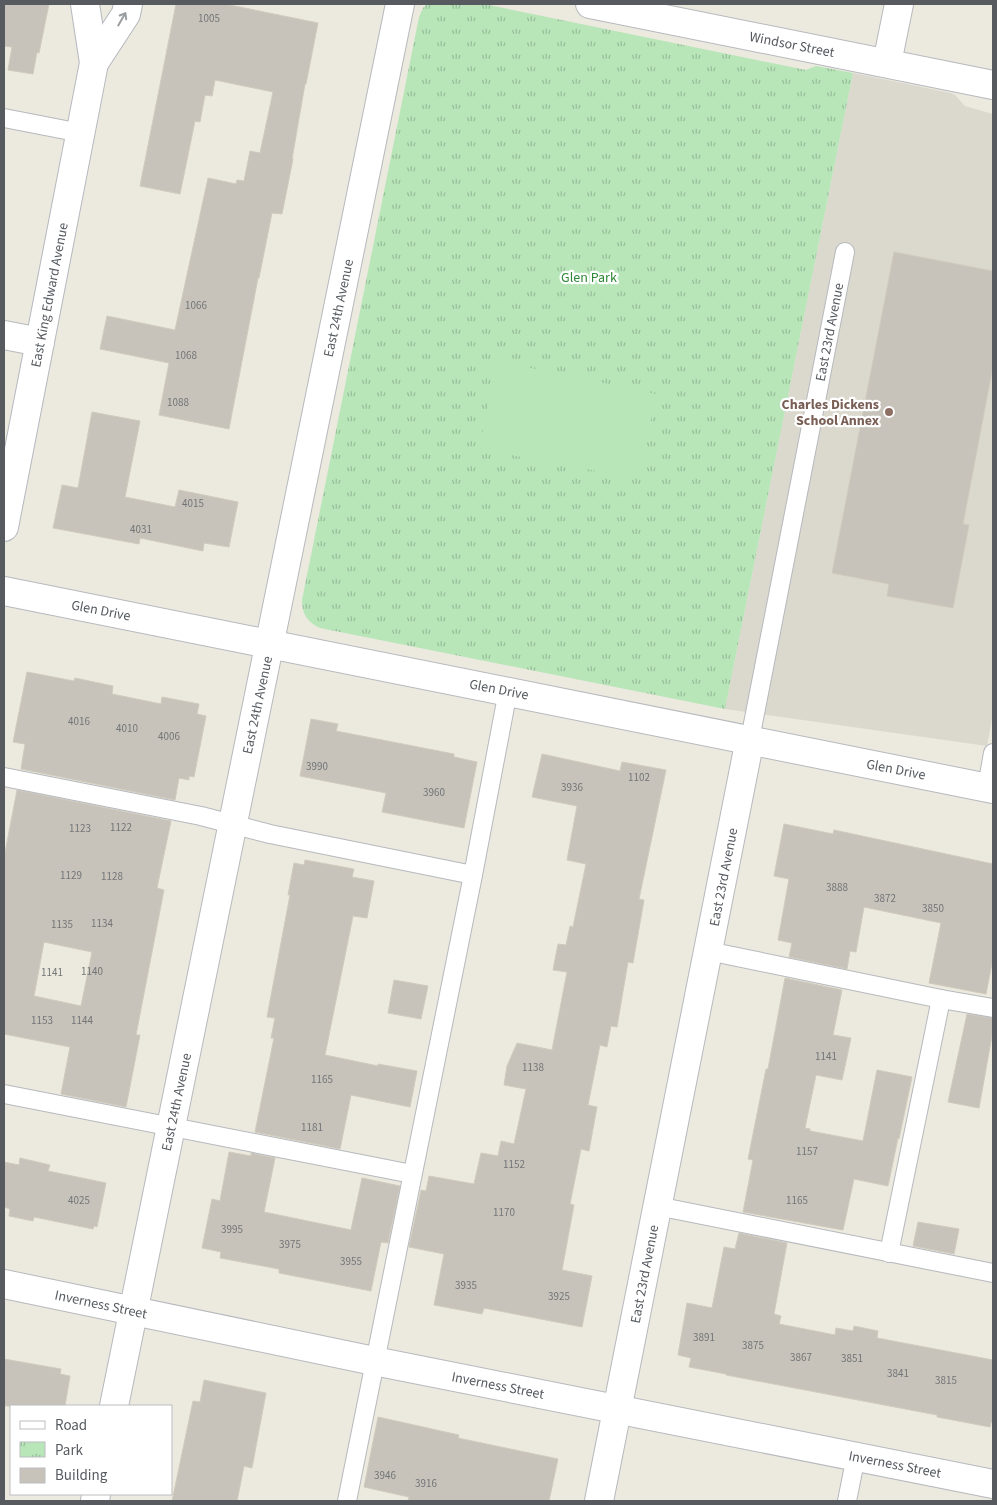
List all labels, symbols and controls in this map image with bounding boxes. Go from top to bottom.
house number: 1005 [198,11,220,26]
one-way arrow [117,12,127,27]
street label: Windsor Street [748,27,836,63]
street label: East King Edward Avenue [26,221,74,369]
street label: East 24th Avenue [319,257,359,359]
park label: Glen Park [561,268,617,288]
street label: East 23rd Avenue [811,281,849,383]
house number: 1066 [185,298,207,313]
house number: 1068 [175,348,197,363]
house number: 1088 [167,395,189,410]
place label: Charles Dickens School Annex [782,395,879,431]
marker: Charles Dickens School Annex [883,406,895,418]
house number: 4015 [182,496,204,511]
house number: 4031 [130,522,152,537]
street label: Glen Drive [69,595,132,627]
street label: East 24th Avenue [238,654,278,756]
street label: Glen Drive [467,674,530,706]
house number: 4016 [68,714,90,729]
house number: 4010 [116,721,138,736]
house number: 4006 [158,729,180,744]
street label: Glen Drive [864,754,927,786]
house number: 3990 [306,759,328,774]
house number: 1102 [628,770,650,785]
house number: 3936 [561,780,583,795]
house number: 3960 [423,785,445,800]
house number: 1122 [110,820,132,835]
house number: 1123 [69,821,91,836]
street label: East 23rd Avenue [705,826,743,928]
house number: 1129 [60,868,82,883]
house number: 1128 [101,869,123,884]
house number: 3888 [826,880,848,895]
house number: 3872 [874,891,896,906]
house number: 3850 [922,901,944,916]
house number: 1134 [91,916,113,931]
house number: 1135 [51,917,73,932]
house number: 1140 [81,964,103,979]
house number: 1141 [41,965,63,980]
house number: 1153 [31,1013,53,1028]
house number: 1144 [71,1013,93,1028]
house number: 1141 [815,1049,837,1064]
street label: East 24th Avenue [157,1051,197,1153]
house number: 1138 [522,1060,544,1075]
house number: 1165 [311,1072,333,1087]
house number: 1181 [301,1120,323,1135]
house number: 1157 [796,1144,818,1159]
house number: 1152 [503,1157,525,1172]
house number: 4025 [68,1193,90,1208]
house number: 1165 [786,1193,808,1208]
house number: 1170 [493,1205,515,1220]
house number: 3995 [221,1222,243,1237]
street label: East 23rd Avenue [626,1223,664,1325]
house number: 3975 [279,1237,301,1252]
house number: 3955 [340,1254,362,1269]
house number: 3935 [455,1278,477,1293]
street label: Inverness Street [53,1285,149,1325]
house number: 3925 [548,1289,570,1304]
house number: 3891 [693,1330,715,1345]
house number: 3875 [742,1338,764,1353]
house number: 3867 [790,1350,812,1365]
house number: 3851 [841,1351,863,1366]
house number: 3841 [887,1366,909,1381]
street label: Inverness Street [450,1367,546,1405]
house number: 3815 [935,1373,957,1388]
legend [10,1405,172,1495]
text: Road [55,1415,87,1436]
text: Park [55,1440,84,1461]
street label: Inverness Street [847,1446,943,1484]
text: Building [55,1465,108,1486]
house number: 3946 [374,1468,396,1483]
house number: 3916 [415,1476,437,1491]

